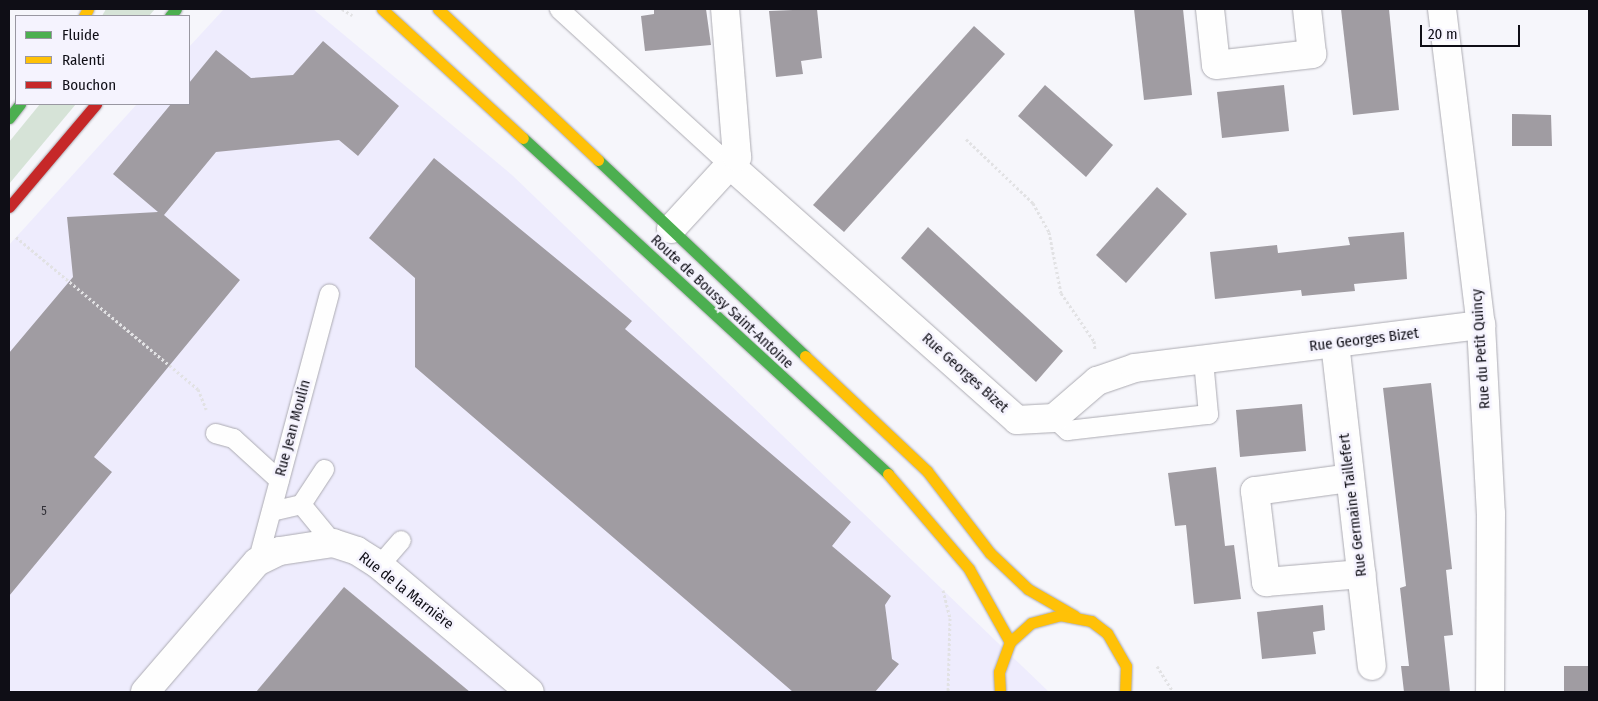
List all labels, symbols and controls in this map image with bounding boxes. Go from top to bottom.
legend [15,15,190,105]
scale bar [1423,15,1523,47]
text: 20 m [1428,25,1458,43]
text: Fluide [62,26,99,44]
text: Ralenti [62,51,105,69]
text: Bouchon [62,76,116,94]
street label: Route de Boussy Saint-Antoine [647,231,797,373]
street label: Rue du Petit Quincy [1468,288,1494,410]
street label: Rue Georges Bizet [1308,324,1420,356]
street label: Rue Georges Bizet [918,329,1012,417]
street label: Rue Jean Moulin [271,378,315,478]
street label: Rue Germaine Taillefert [1335,432,1371,578]
house number: 5 [41,505,47,519]
street label: Rue de la Marnière [355,548,457,634]

